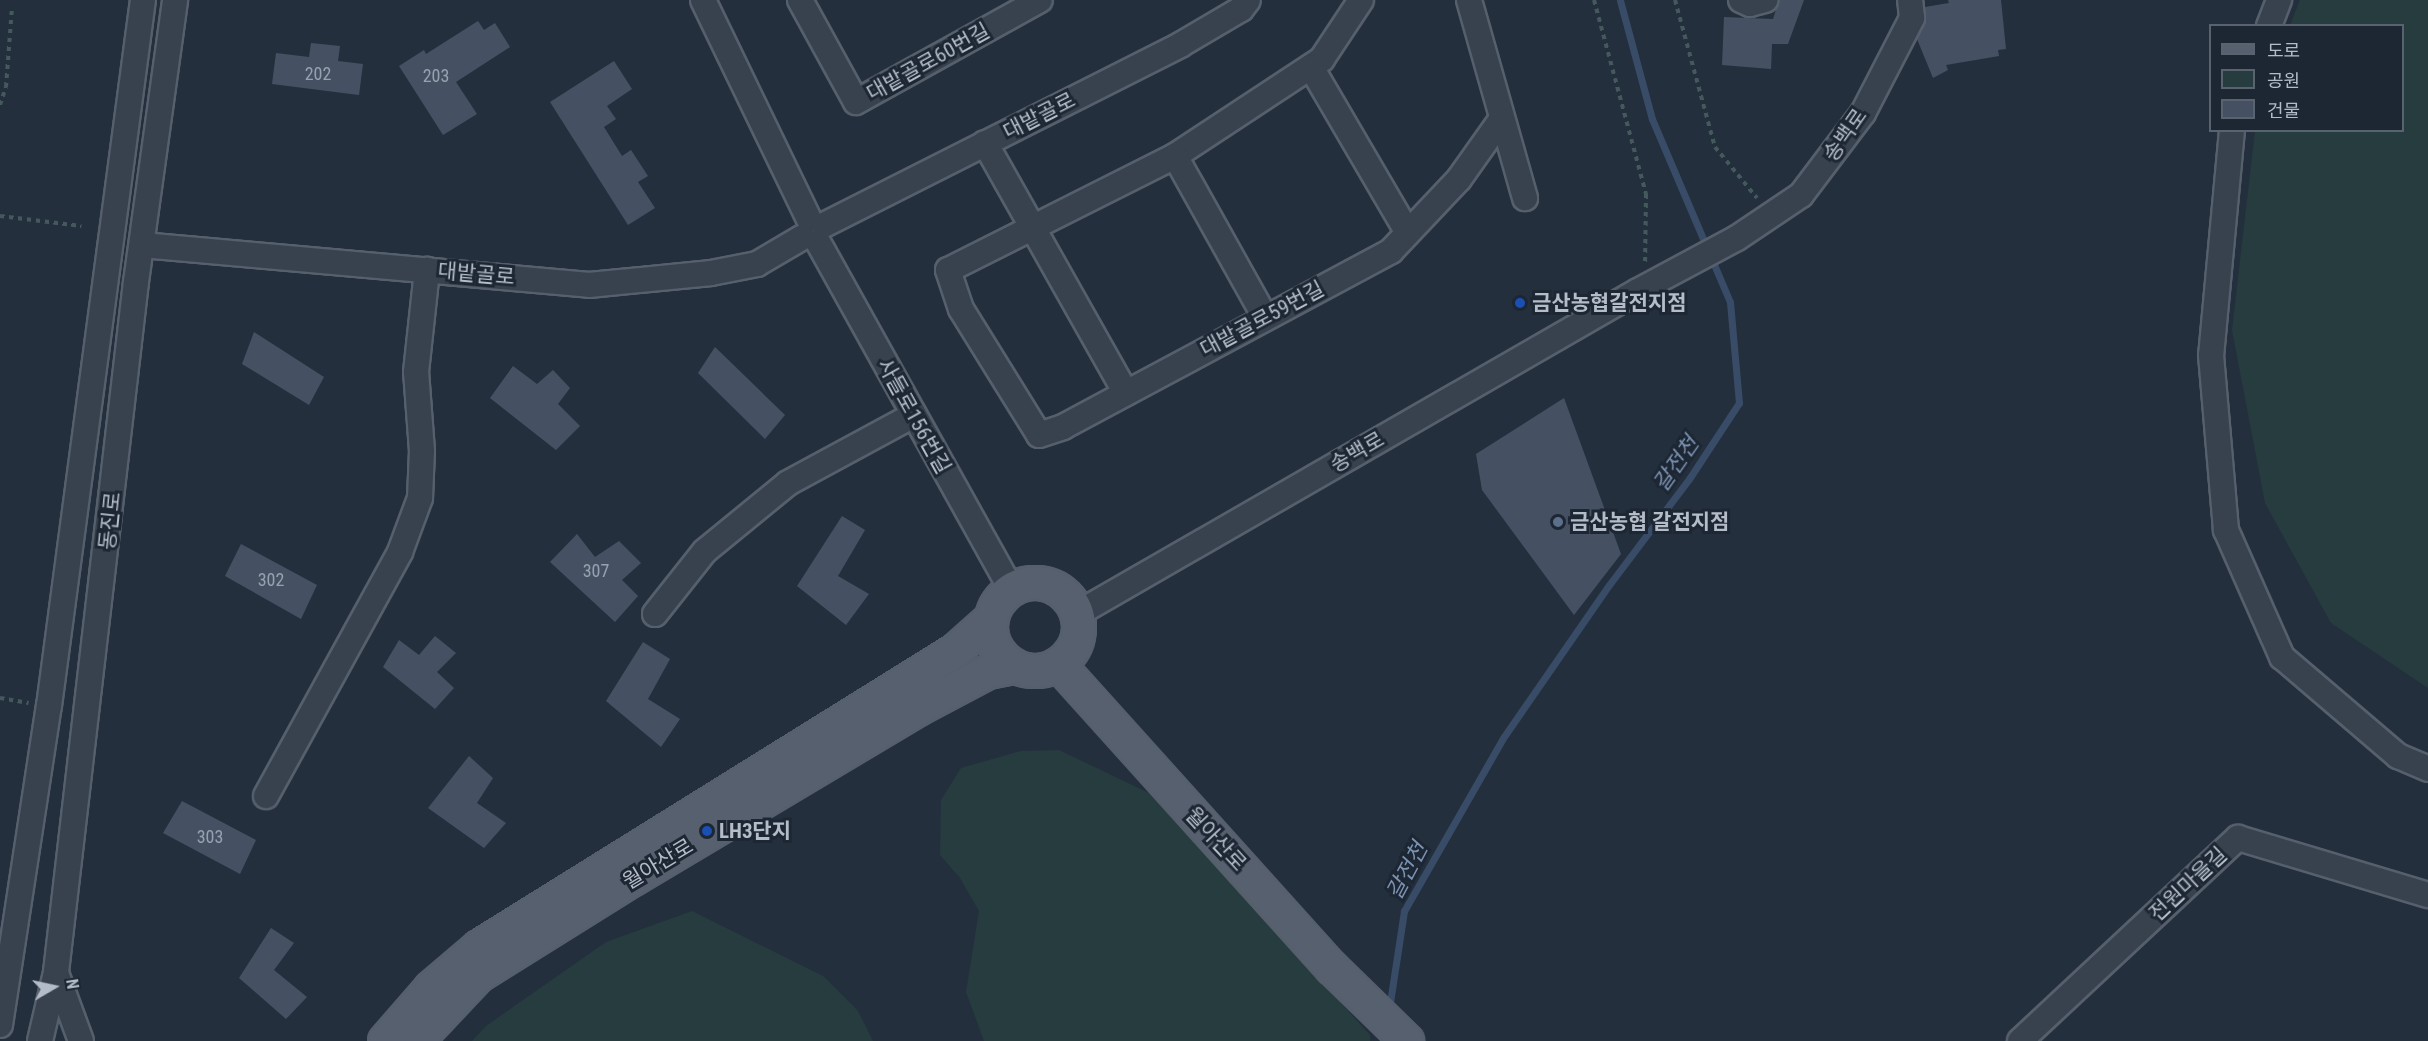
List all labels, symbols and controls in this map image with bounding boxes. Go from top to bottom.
street label: 대밭골로60번길 [862,18,994,106]
legend [2209,24,2404,132]
text: 도로 [2267,40,2300,61]
house number: 202 [305,63,331,85]
house number: 203 [423,65,449,87]
text: 공원 [2267,70,2300,91]
street label: 대밭골로 [999,87,1079,145]
text: 건물 [2267,100,2300,121]
street label: 송백로 [1818,104,1872,166]
street label: 대밭골로 [436,258,516,290]
street label: 대밭골로59번길 [1196,276,1328,362]
place label: 금산농협갈전지점 [1532,290,1687,316]
marker: 금산농협갈전지점 [1513,296,1527,310]
street label: 사들로156번길 [872,354,956,478]
street label: 송백로 [1326,427,1388,477]
water label: 갈전천 [1648,432,1704,496]
street label: 동진로 [94,491,126,551]
place label: 금산농협 갈전지점 [1570,509,1729,535]
marker: 금산농협 갈전지점 [1551,515,1565,529]
house number: 307 [583,560,609,582]
house number: 302 [258,569,284,591]
street label: 월아산로 [1180,802,1252,876]
place label: LH3단지 [719,818,791,844]
marker: LH3단지 [700,824,714,838]
house number: 303 [197,826,223,848]
street label: 월아산로 [618,833,698,895]
water label: 갈전천 [1381,838,1433,904]
street label: 전원마을길 [2144,842,2232,926]
north arrow [24,957,84,1017]
text: N [62,978,82,990]

